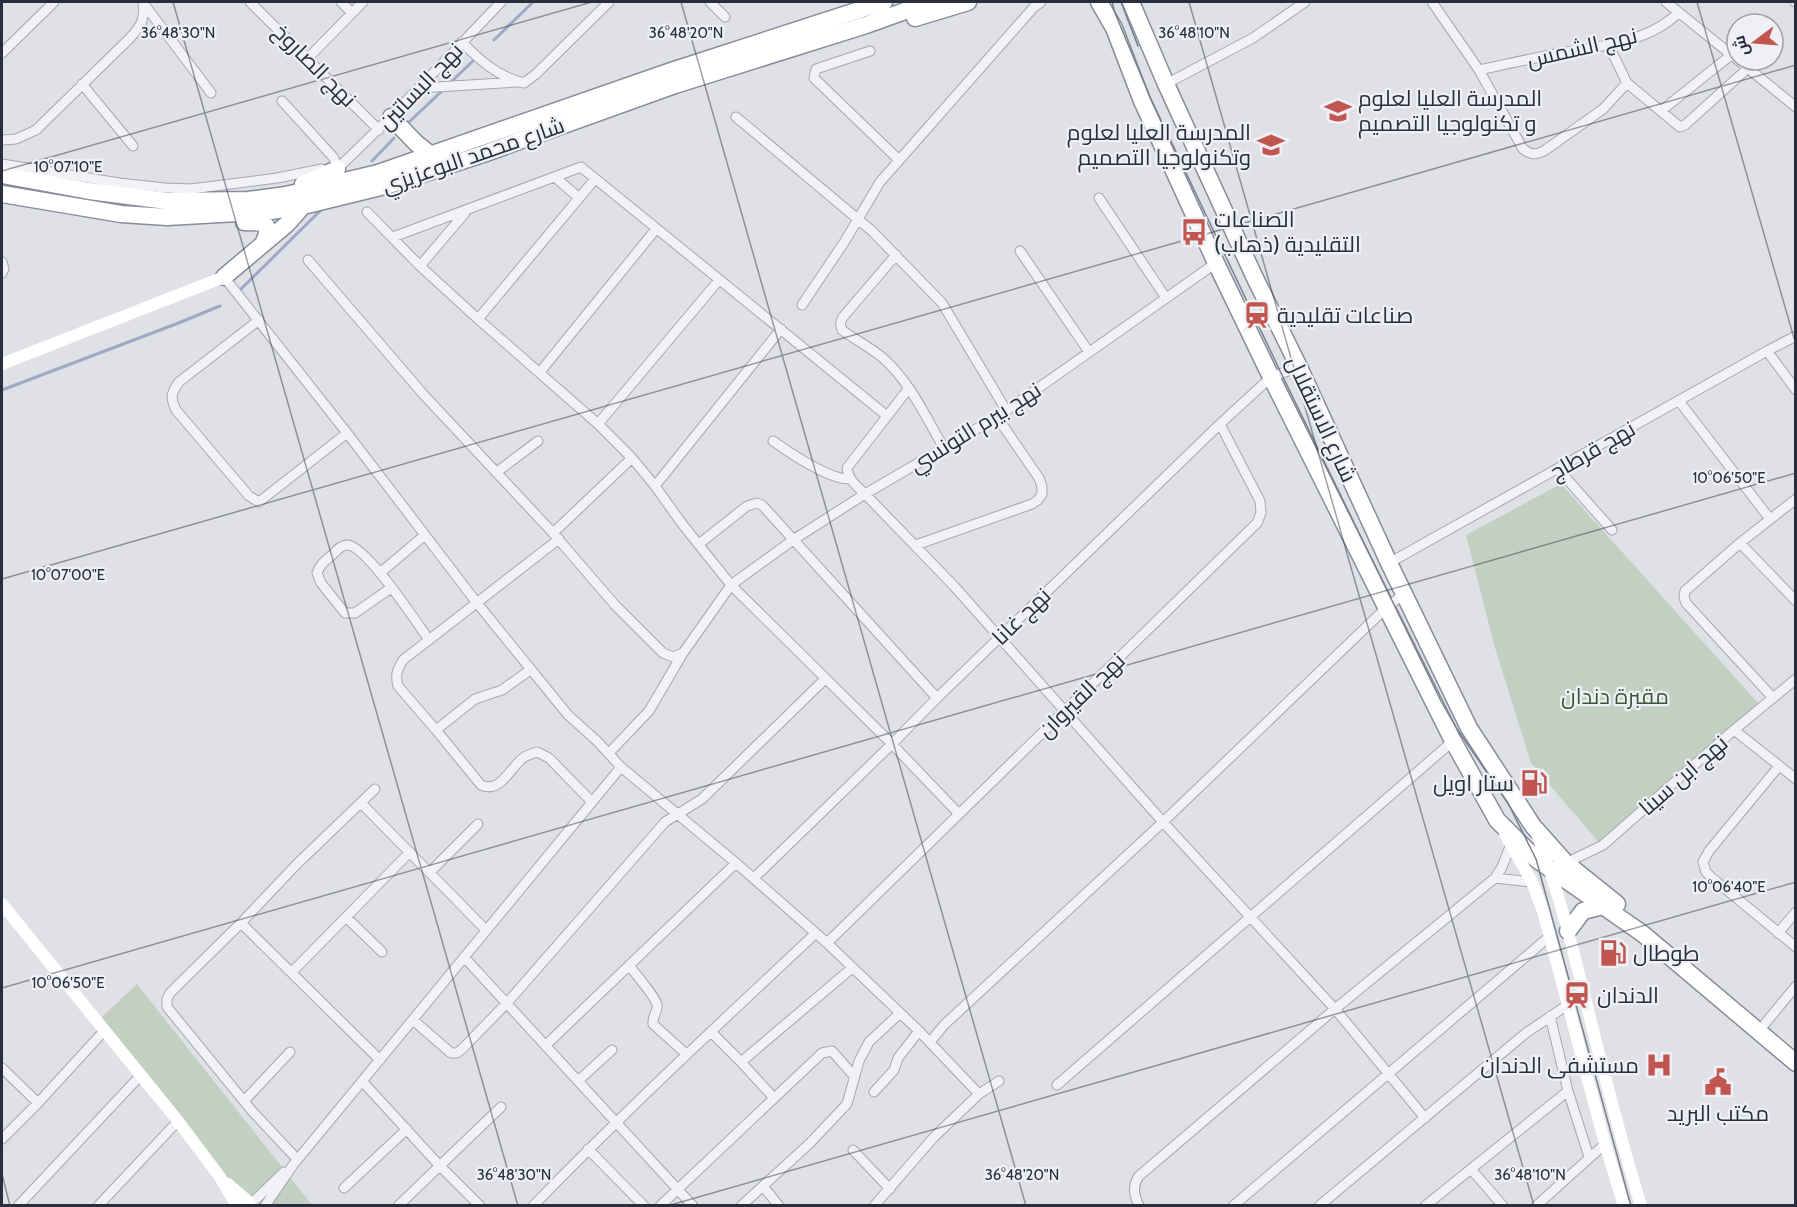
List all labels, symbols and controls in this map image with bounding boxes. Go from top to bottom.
north arrow [1725,12,1785,72]
street label: نهج الصاروخ [267,18,362,113]
street label: نهج الشمس [1524,22,1640,74]
text: 36°48'30"N [141,24,215,42]
text: 36°48'20"N [649,24,723,42]
text: 36°48'10"N [1158,24,1230,42]
text: ش [1729,34,1753,58]
street label: نهج البساتين [372,37,469,136]
place label: المدرسة العليا لعلوم و تكنولوجيا التصميم [1358,85,1542,139]
school or university icon: المدرسة العليا لعلوم و تكنولوجيا التصميم [1323,96,1353,126]
street label: شارع محمد البوعزيزي [378,112,569,202]
place label: المدرسة العليا لعلوم وتكنولوجيا التصميم [1067,119,1251,173]
school or university icon: المدرسة العليا لعلوم وتكنولوجيا التصميم [1256,130,1286,160]
text: 10°07'10"E [34,158,102,176]
place label: الصناعات التقليدية (ذهاب) [1214,206,1361,258]
bus stop icon: الصناعات التقليدية (ذهاب) [1179,217,1209,247]
station icon: صناعات تقليدية [1242,300,1272,330]
place label: صناعات تقليدية [1277,302,1413,329]
street label: شارع الاستقلال [1280,352,1362,487]
street label: نهج بيرم التونسي [904,376,1048,481]
street label: نهج قرطاج [1544,415,1641,487]
text: 10°06'50"E [1692,469,1766,487]
text: 10°07'00"E [31,566,105,584]
street label: نهج غانا [986,582,1057,651]
street label: نهج القيروان [1032,647,1131,744]
park label: مقبرة دندان [1561,683,1669,710]
street label: نهج ابن سينا [1633,729,1734,822]
fuel station icon: ستار اويل [1519,768,1549,798]
place label: ستار اويل [1433,770,1514,797]
text: 10°06'40"E [1692,878,1766,896]
fuel station icon: طوطال [1598,938,1628,968]
place label: طوطال [1633,940,1700,967]
text: 10°06'50"E [31,974,105,992]
station icon: الدندان [1562,980,1592,1010]
place label: الدندان [1597,982,1659,1009]
hospital icon: مستشفى الدندان [1644,1050,1674,1080]
place label: مستشفى الدندان [1480,1052,1639,1079]
public building icon: مكتب البريد [1703,1067,1733,1097]
place label: مكتب البريد [1667,1100,1769,1127]
text: 36°48'30"N [477,1166,551,1184]
text: 36°48'20"N [985,1166,1059,1184]
text: 36°48'10"N [1494,1166,1566,1184]

